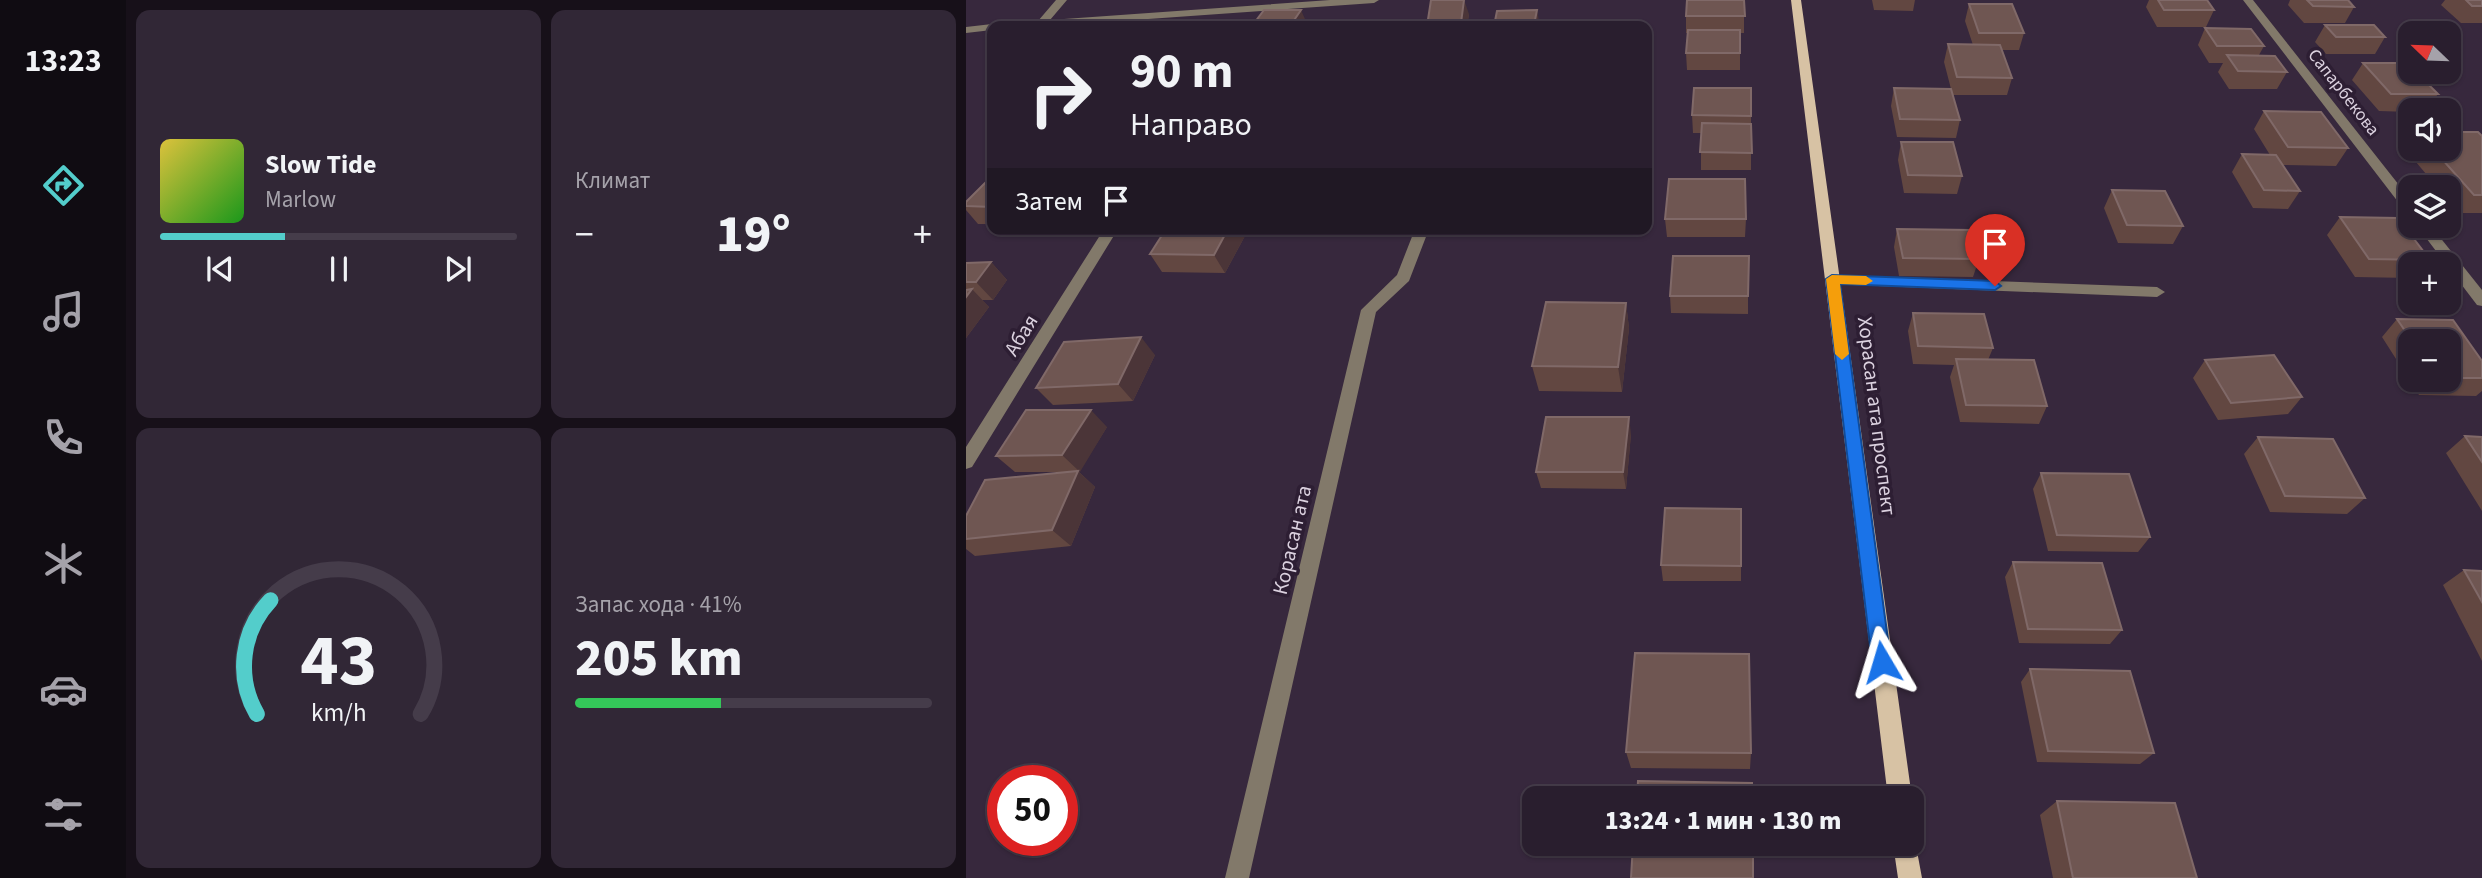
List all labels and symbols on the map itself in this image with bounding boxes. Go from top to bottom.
north arrow [2398,21,2460,84]
street label: Сапарбекова [2302,44,2385,141]
pin [1965,214,2025,286]
street label: Абая [997,308,1045,362]
street label: Хорасан ата проспект [1850,315,1904,517]
street label: Корасан ата [1265,482,1319,598]
position arrow [1845,625,1919,699]
speed limit sign: 50 [987,765,1078,856]

